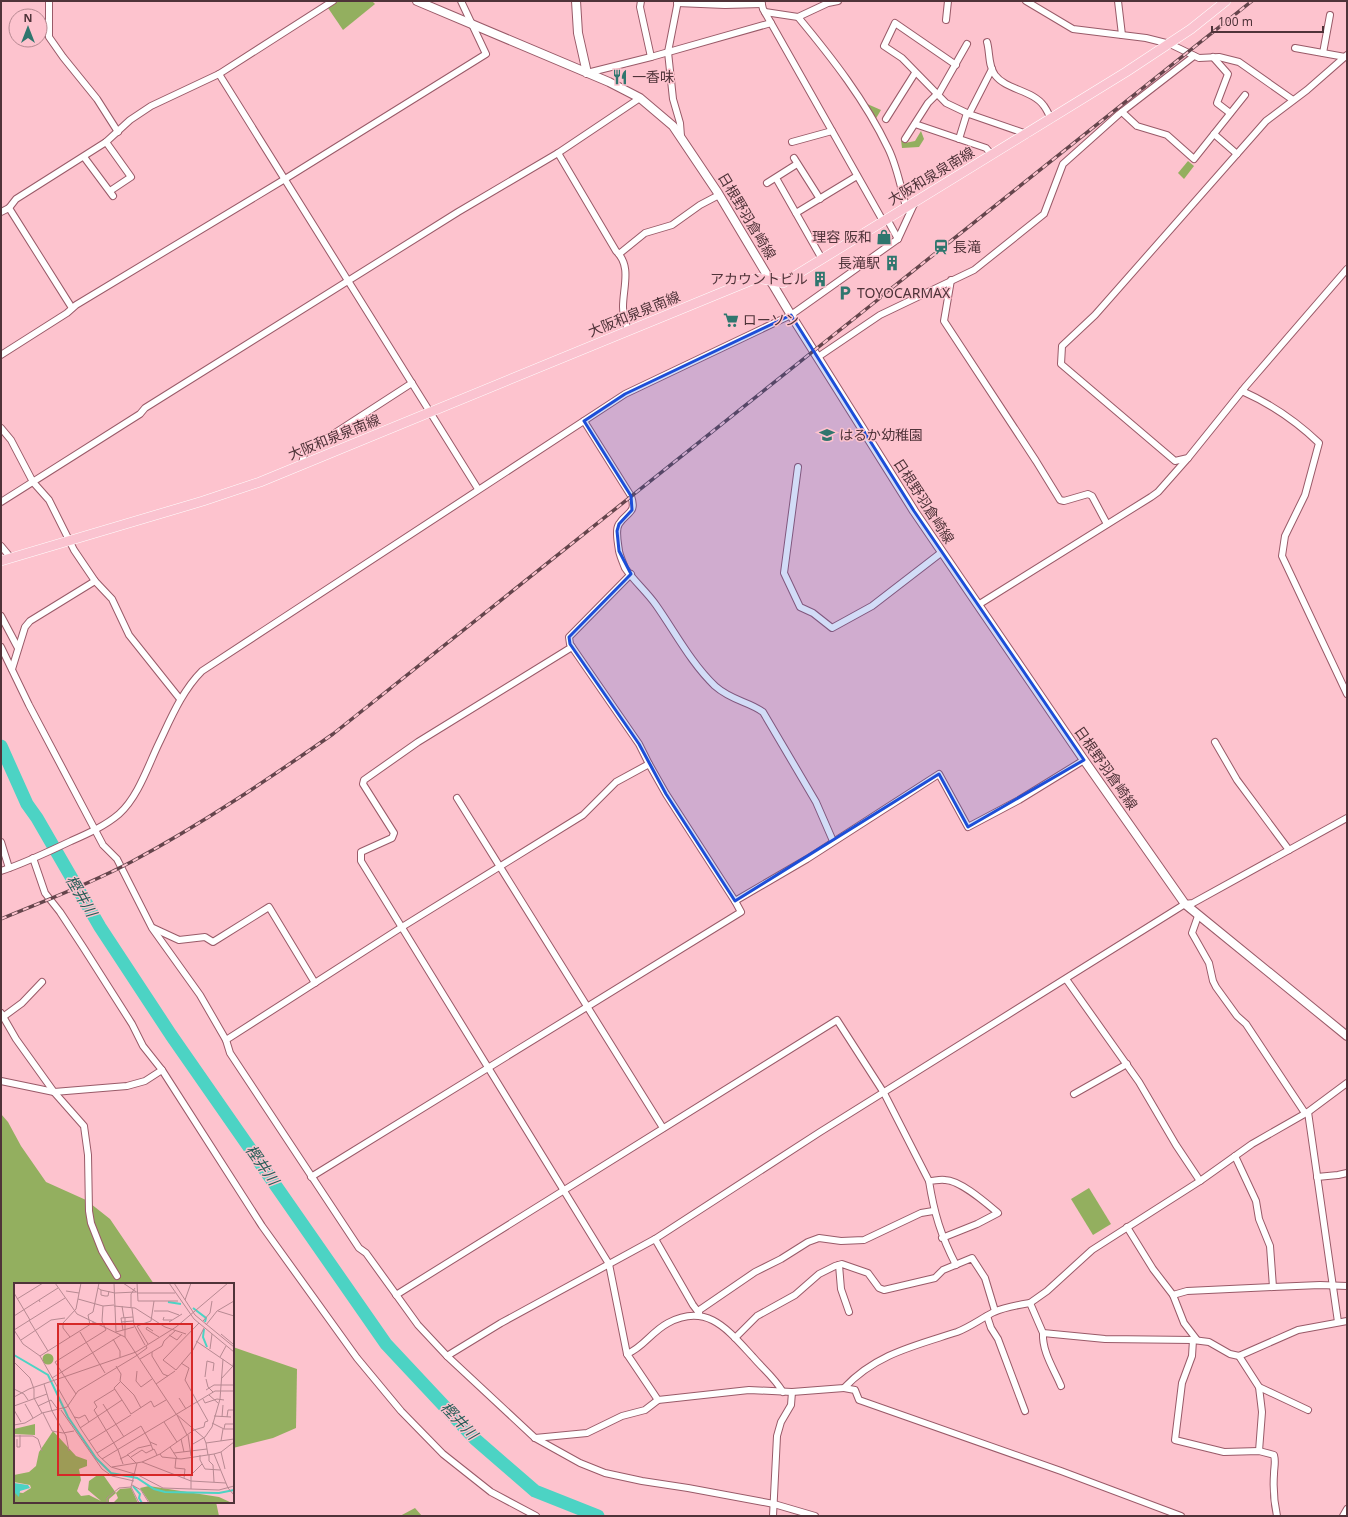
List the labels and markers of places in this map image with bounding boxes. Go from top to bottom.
place label: 一香味 [632,67,674,86]
restaurant icon: 一香味 [611,68,629,86]
place label: 理容 阪和 [812,227,872,246]
shop icon: 理容 阪和 [875,228,893,246]
place label: 長滝 [953,237,981,256]
station icon: 長滝 [932,238,950,256]
place label: 長滝駅 [838,253,880,272]
building icon: 長滝駅 [883,254,901,272]
place label: アカウントビル [710,269,808,288]
building icon: アカウントビル [811,270,829,288]
place label: TOYOCARMAX [857,283,951,302]
parking icon: TOYOCARMAX [836,284,854,302]
place label: ローソン [743,310,799,329]
supermarket icon: ローソン [722,311,740,329]
place label: はるか幼稚園 [839,425,923,444]
school or university icon: はるか幼稚園 [818,426,836,444]

